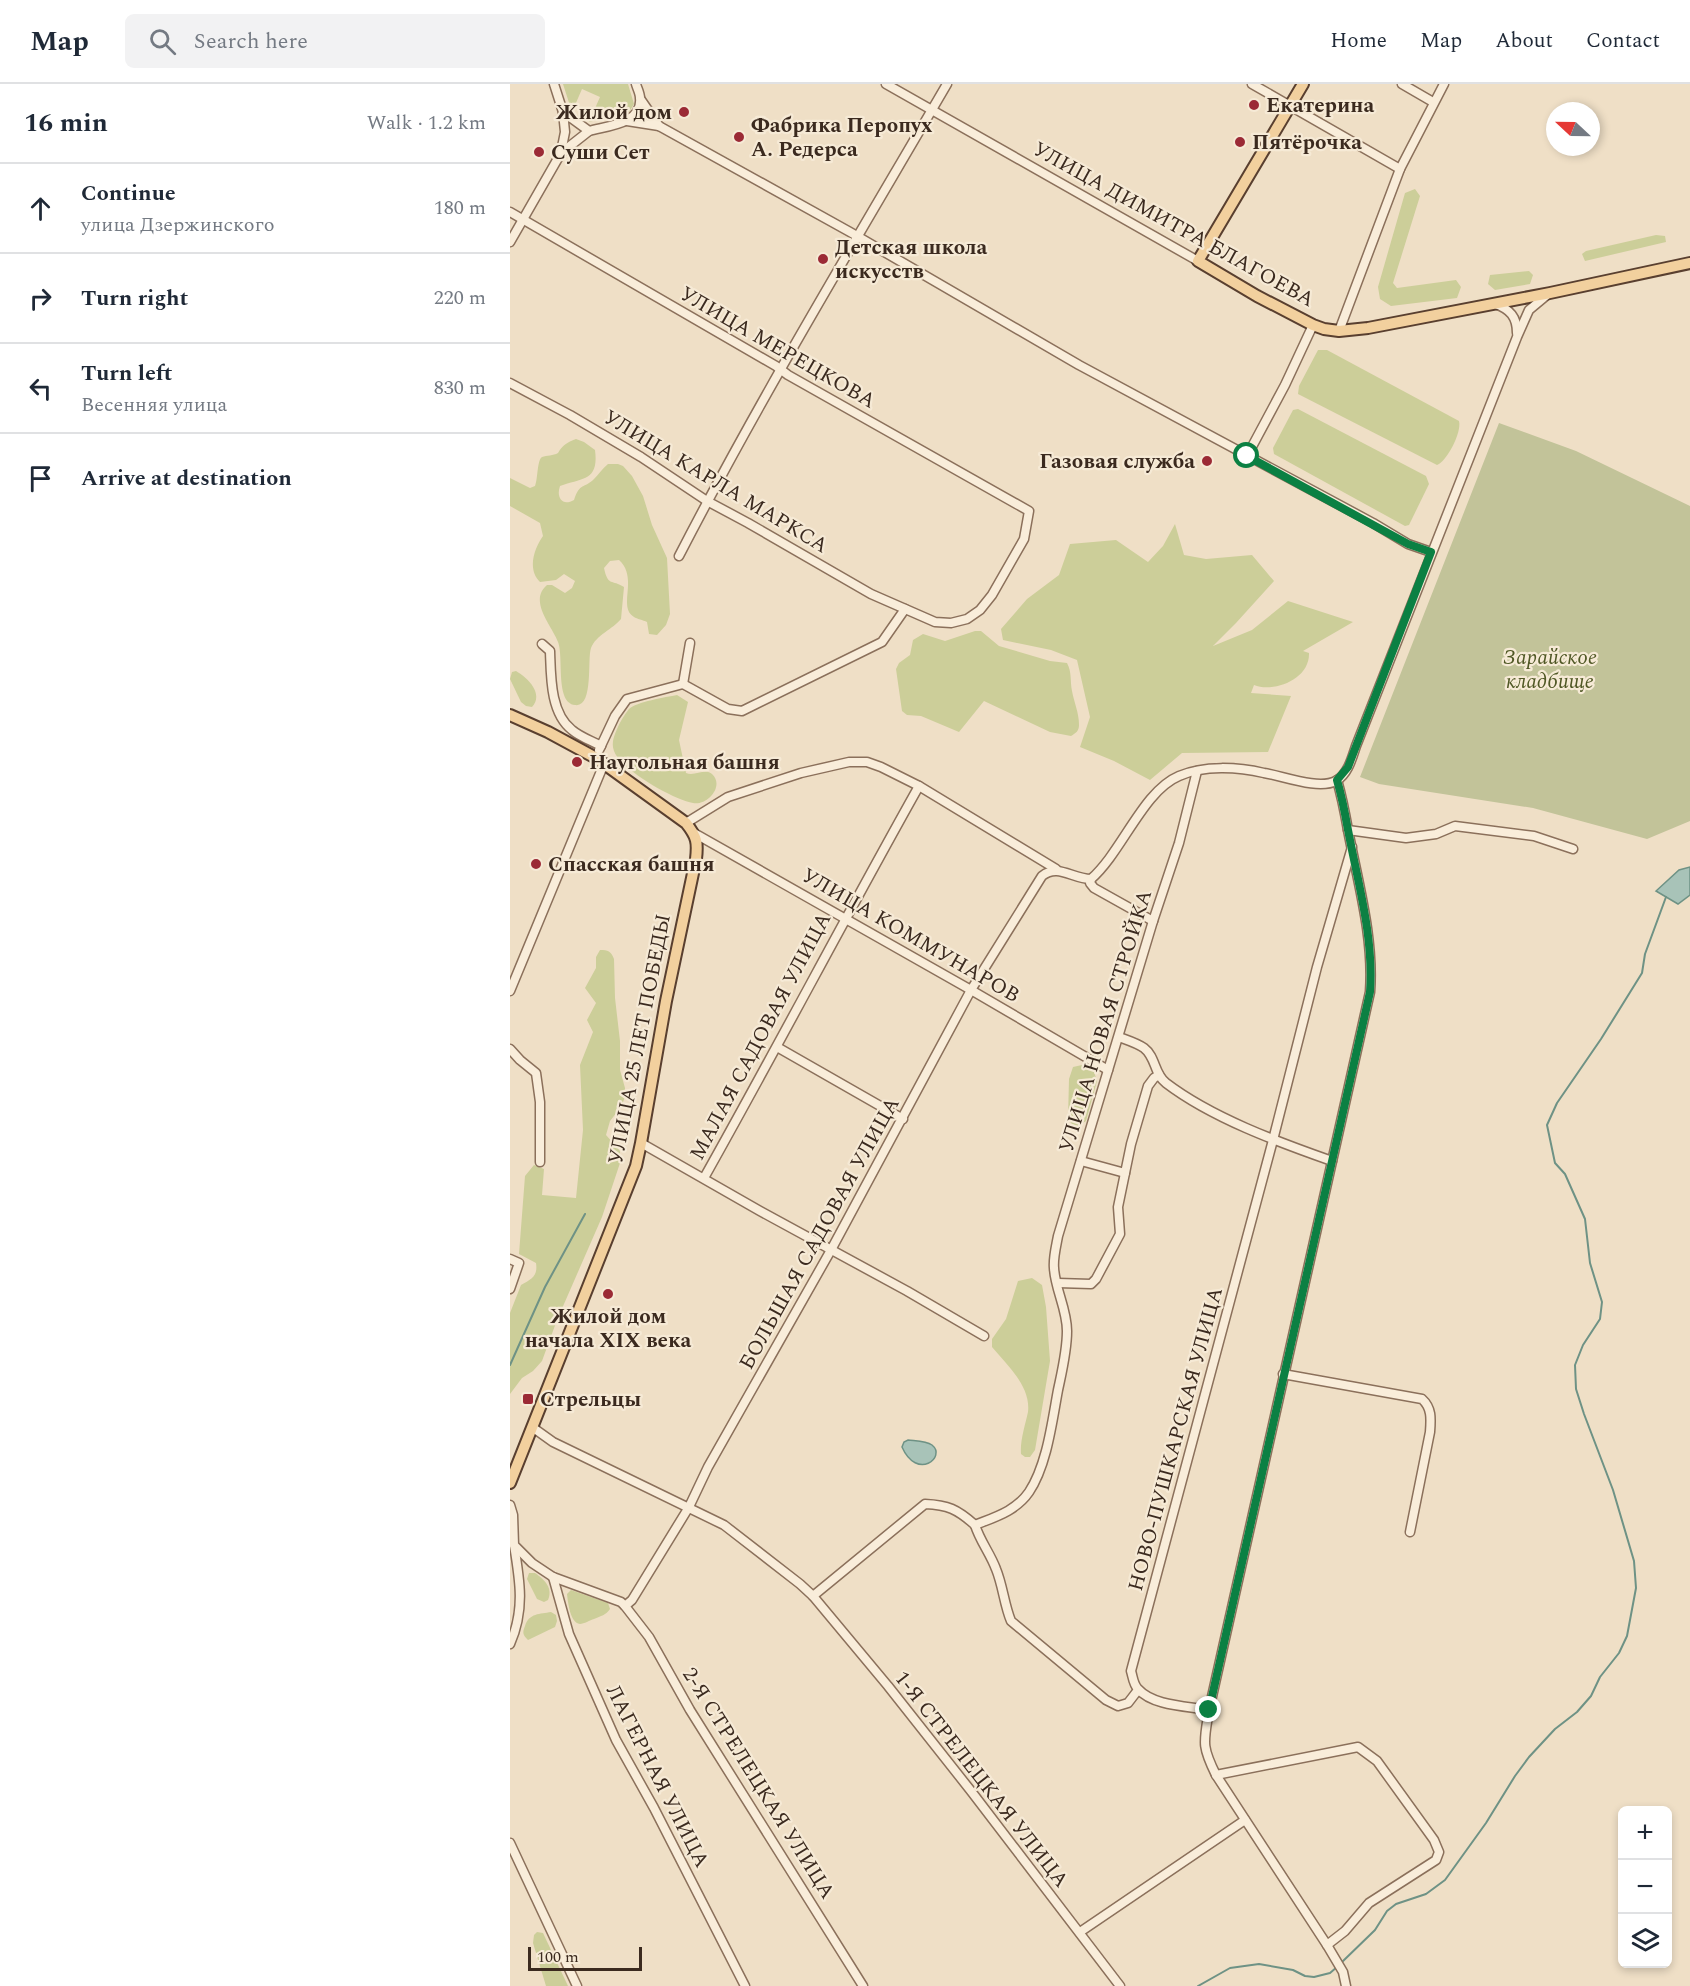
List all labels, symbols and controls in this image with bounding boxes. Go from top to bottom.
search box [125,14,545,68]
text: Map [30,20,89,63]
icon: search [146,25,179,58]
text: Search here [194,25,308,58]
text: Home [1330,25,1387,57]
text: Map [1420,25,1462,57]
text: About [1495,25,1553,57]
text: Contact [1586,25,1660,57]
place label: Екатерина [1266,90,1375,122]
place label: Жилой дом [555,97,672,129]
marker: Екатерина [1247,98,1261,112]
north arrow [1546,102,1600,156]
text: 16 min [24,103,108,143]
marker: Жилой дом [677,105,691,119]
text: Walk · 1.2 km [367,108,486,138]
place label: Фабрика Перопух А. Редерса [751,110,933,166]
place label: Пятёрочка [1252,127,1362,159]
marker: Фабрика Перопух А. Редерса [732,130,746,144]
street label: УЛИЦА ДИМИТРА БЛАГОЕВА [1027,134,1321,316]
marker: Пятёрочка [1233,135,1247,149]
place label: Суши Сет [551,137,650,169]
marker: Суши Сет [532,145,546,159]
text: Continue [81,177,176,210]
icon: ahead [24,192,57,225]
text: 180 m [434,193,486,223]
text: улица Дзержинского [81,210,275,240]
place label: Детская школа искусств [835,232,988,288]
marker: Детская школа искусств [816,252,830,266]
street label: УЛИЦА МЕРЕЦКОВА [673,279,882,417]
icon: right [24,282,57,315]
text: Turn right [81,282,188,315]
text: 220 m [434,283,486,313]
text: Turn left [81,357,173,390]
icon: left [24,372,57,405]
text: 830 m [434,373,486,403]
text: Весенняя улица [81,390,227,420]
street label: УЛИЦА КАРЛА МАРКСА [597,402,834,562]
route start [1233,442,1259,468]
place label: Газовая служба [1039,446,1195,478]
marker: Газовая служба [1200,454,1214,468]
icon: arrive [24,462,57,495]
text: Arrive at destination [81,462,292,495]
park label: Зарайское кладбище [1503,642,1597,698]
place label: Наугольная башня [589,747,780,779]
marker: Наугольная башня [570,755,584,769]
place label: Спасская башня [548,849,715,881]
marker: Спасская башня [529,857,543,871]
street label: УЛИЦА КОММУНАРОВ [795,860,1026,1012]
street label: УЛИЦА НОВАЯ СТРОЙКА [1051,886,1161,1157]
street label: МАЛАЯ САДОВАЯ УЛИЦА [682,907,840,1166]
street label: УЛИЦА 25 ЛЕТ ПОБЕДЫ [600,911,680,1167]
street label: БОЛЬШАЯ САДОВАЯ УЛИЦА [731,1091,909,1376]
street label: НОВО-ПУШКАРСКАЯ УЛИЦА [1120,1283,1232,1595]
marker: Жилой дом начала XIX века [601,1287,615,1301]
place label: Жилой дом начала XIX века [525,1301,692,1357]
place label: Стрельцы [540,1384,641,1416]
marker: Стрельцы [521,1392,535,1406]
street label: 2-Я СТРЕЛЕЦКАЯ УЛИЦА [674,1661,843,1906]
street label: 1-Я СТРЕЛЕЦКАЯ УЛИЦА [886,1664,1076,1895]
street label: ЛАГЕРНАЯ УЛИЦА [597,1679,717,1874]
route end [1195,1696,1221,1722]
map controls [1618,1806,1672,1968]
button: + [1618,1806,1672,1860]
button: − [1618,1860,1672,1914]
button: layers [1618,1914,1672,1968]
scale bar [528,1944,642,1972]
text: 100 m [537,1945,579,1969]

